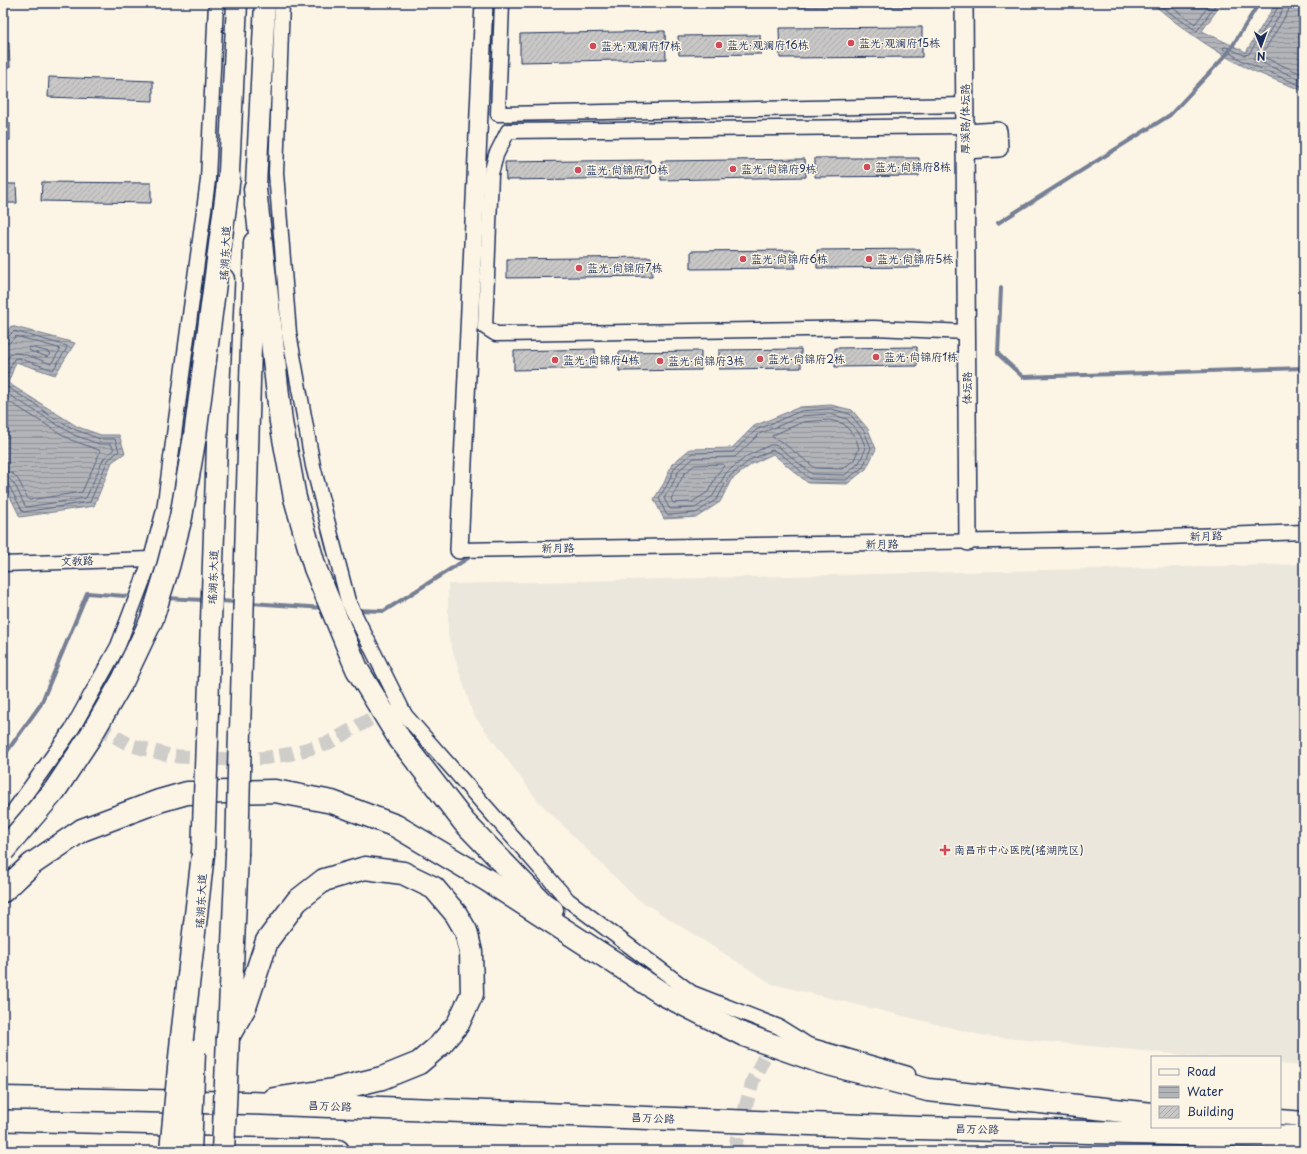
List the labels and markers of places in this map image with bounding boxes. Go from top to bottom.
place label: 蓝光·观澜府15栋 [859,34,940,51]
place label: 蓝光·观澜府16栋 [727,36,809,53]
place label: 蓝光·观澜府17栋 [601,37,681,54]
marker: 蓝光·观澜府15栋 [846,38,856,48]
marker: 蓝光·观澜府16栋 [714,40,724,50]
marker: 蓝光·观澜府17栋 [588,41,598,51]
place label: 蓝光·尚锦府8栋 [875,158,951,175]
place label: 蓝光·尚锦府9栋 [741,160,817,177]
place label: 蓝光·尚锦府10栋 [586,161,668,178]
marker: 蓝光·尚锦府8栋 [862,162,872,172]
marker: 蓝光·尚锦府9栋 [728,164,738,174]
marker: 蓝光·尚锦府10栋 [573,165,583,175]
place label: 蓝光·尚锦府6栋 [751,250,828,267]
place label: 蓝光·尚锦府5栋 [877,250,953,267]
marker: 蓝光·尚锦府6栋 [738,254,748,264]
marker: 蓝光·尚锦府5栋 [864,254,874,264]
place label: 蓝光·尚锦府7栋 [587,259,662,276]
marker: 蓝光·尚锦府7栋 [574,263,584,273]
place label: 蓝光·尚锦府1栋 [884,348,958,365]
place label: 蓝光·尚锦府2栋 [768,350,845,367]
place label: 蓝光·尚锦府4栋 [563,351,639,368]
place label: 蓝光·尚锦府3栋 [668,352,744,369]
marker: 蓝光·尚锦府1栋 [871,352,881,362]
marker: 蓝光·尚锦府2栋 [755,354,765,364]
marker: 蓝光·尚锦府4栋 [550,355,560,365]
marker: 蓝光·尚锦府3栋 [655,356,665,366]
place label: 南昌市中心医院(瑶湖院区) [954,841,1084,858]
marker: 南昌市中心医院(瑶湖院区) [939,844,951,856]

